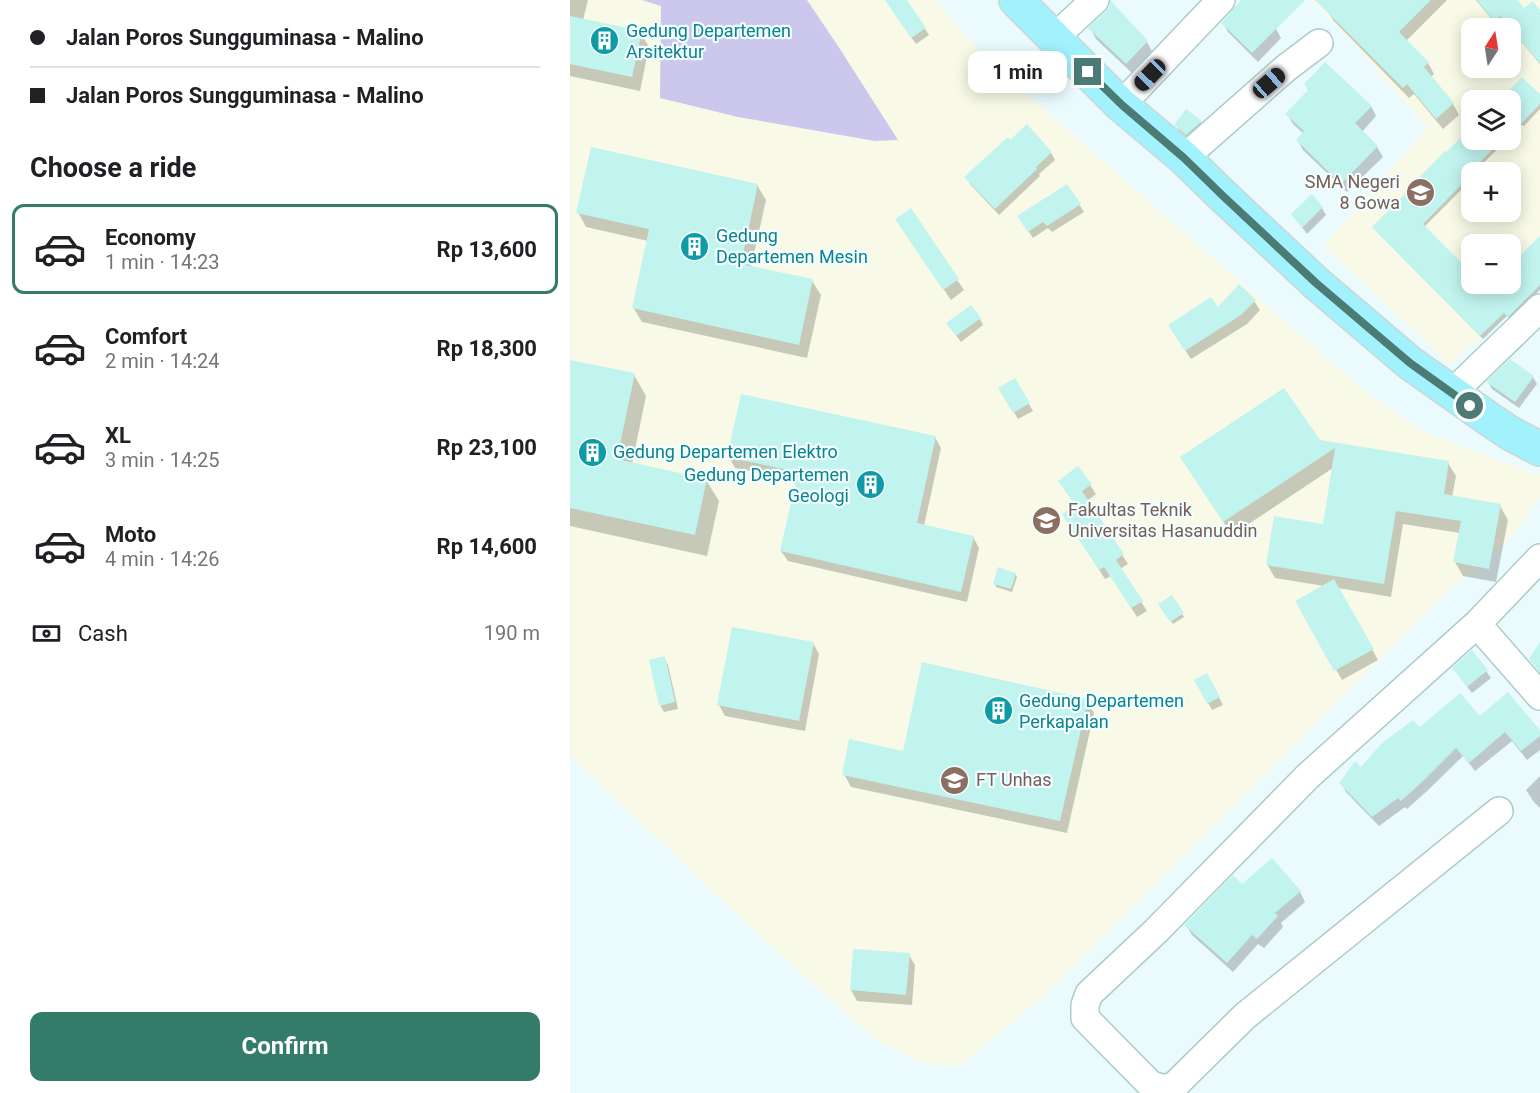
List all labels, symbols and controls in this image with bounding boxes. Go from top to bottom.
north arrow [1461,18,1521,78]
map controls [1461,18,1521,294]
place label: Gedung Departemen Arsitektur [626,20,791,62]
text: Jalan Poros Sungguminasa - Malino [66,25,424,50]
building icon: Gedung Departemen Arsitektur [589,25,621,57]
callout: 1 min [968,51,1067,93]
car [1131,56,1169,94]
route end [1074,58,1101,85]
text: 1 min [992,60,1043,84]
car [1250,64,1288,102]
text: Jalan Poros Sungguminasa - Malino [66,83,424,108]
button: layers [1461,90,1521,150]
text: Choose a ride [30,152,196,184]
button: + [1461,162,1521,222]
place label: SMA Negeri 8 Gowa [1305,171,1400,213]
school or university icon: SMA Negeri 8 Gowa [1405,176,1437,208]
icon: car [33,222,87,276]
text: Economy [105,225,196,250]
place label: Gedung Departemen Mesin [716,225,868,267]
building icon: Gedung Departemen Mesin [679,230,711,262]
button: − [1461,234,1521,294]
text: Rp 13,600 [437,237,537,262]
text: 1 min · 14:23 [105,250,220,274]
icon: car [33,321,87,375]
text: Comfort [105,324,187,349]
text: Rp 18,300 [437,336,537,361]
text: 2 min · 14:24 [105,349,220,373]
route start [1456,392,1483,419]
icon: car [33,420,87,474]
text: XL [105,423,131,448]
text: Rp 23,100 [437,435,537,460]
building icon: Gedung Departemen Elektro [576,436,608,468]
place label: Gedung Departemen Elektro [613,441,838,462]
text: 3 min · 14:25 [105,448,220,472]
place label: Gedung Departemen Geologi [684,464,849,506]
building icon: Gedung Departemen Geologi [854,469,886,501]
place label: Fakultas Teknik Universitas Hasanuddin [1068,499,1258,541]
school or university icon: Fakultas Teknik Universitas Hasanuddin [1031,504,1063,536]
icon: car [33,519,87,573]
text: Moto [105,522,156,547]
text: Rp 14,600 [437,534,537,559]
text: 4 min · 14:26 [105,547,220,571]
icon: cash [30,617,63,650]
text: Cash [78,621,128,646]
text: 190 m [484,621,540,645]
place label: Gedung Departemen Perkapalan [1019,690,1184,732]
building icon: Gedung Departemen Perkapalan [982,695,1014,727]
school or university icon: FT Unhas [939,764,971,796]
place label: FT Unhas [976,769,1052,790]
button: Confirm [30,1012,540,1081]

